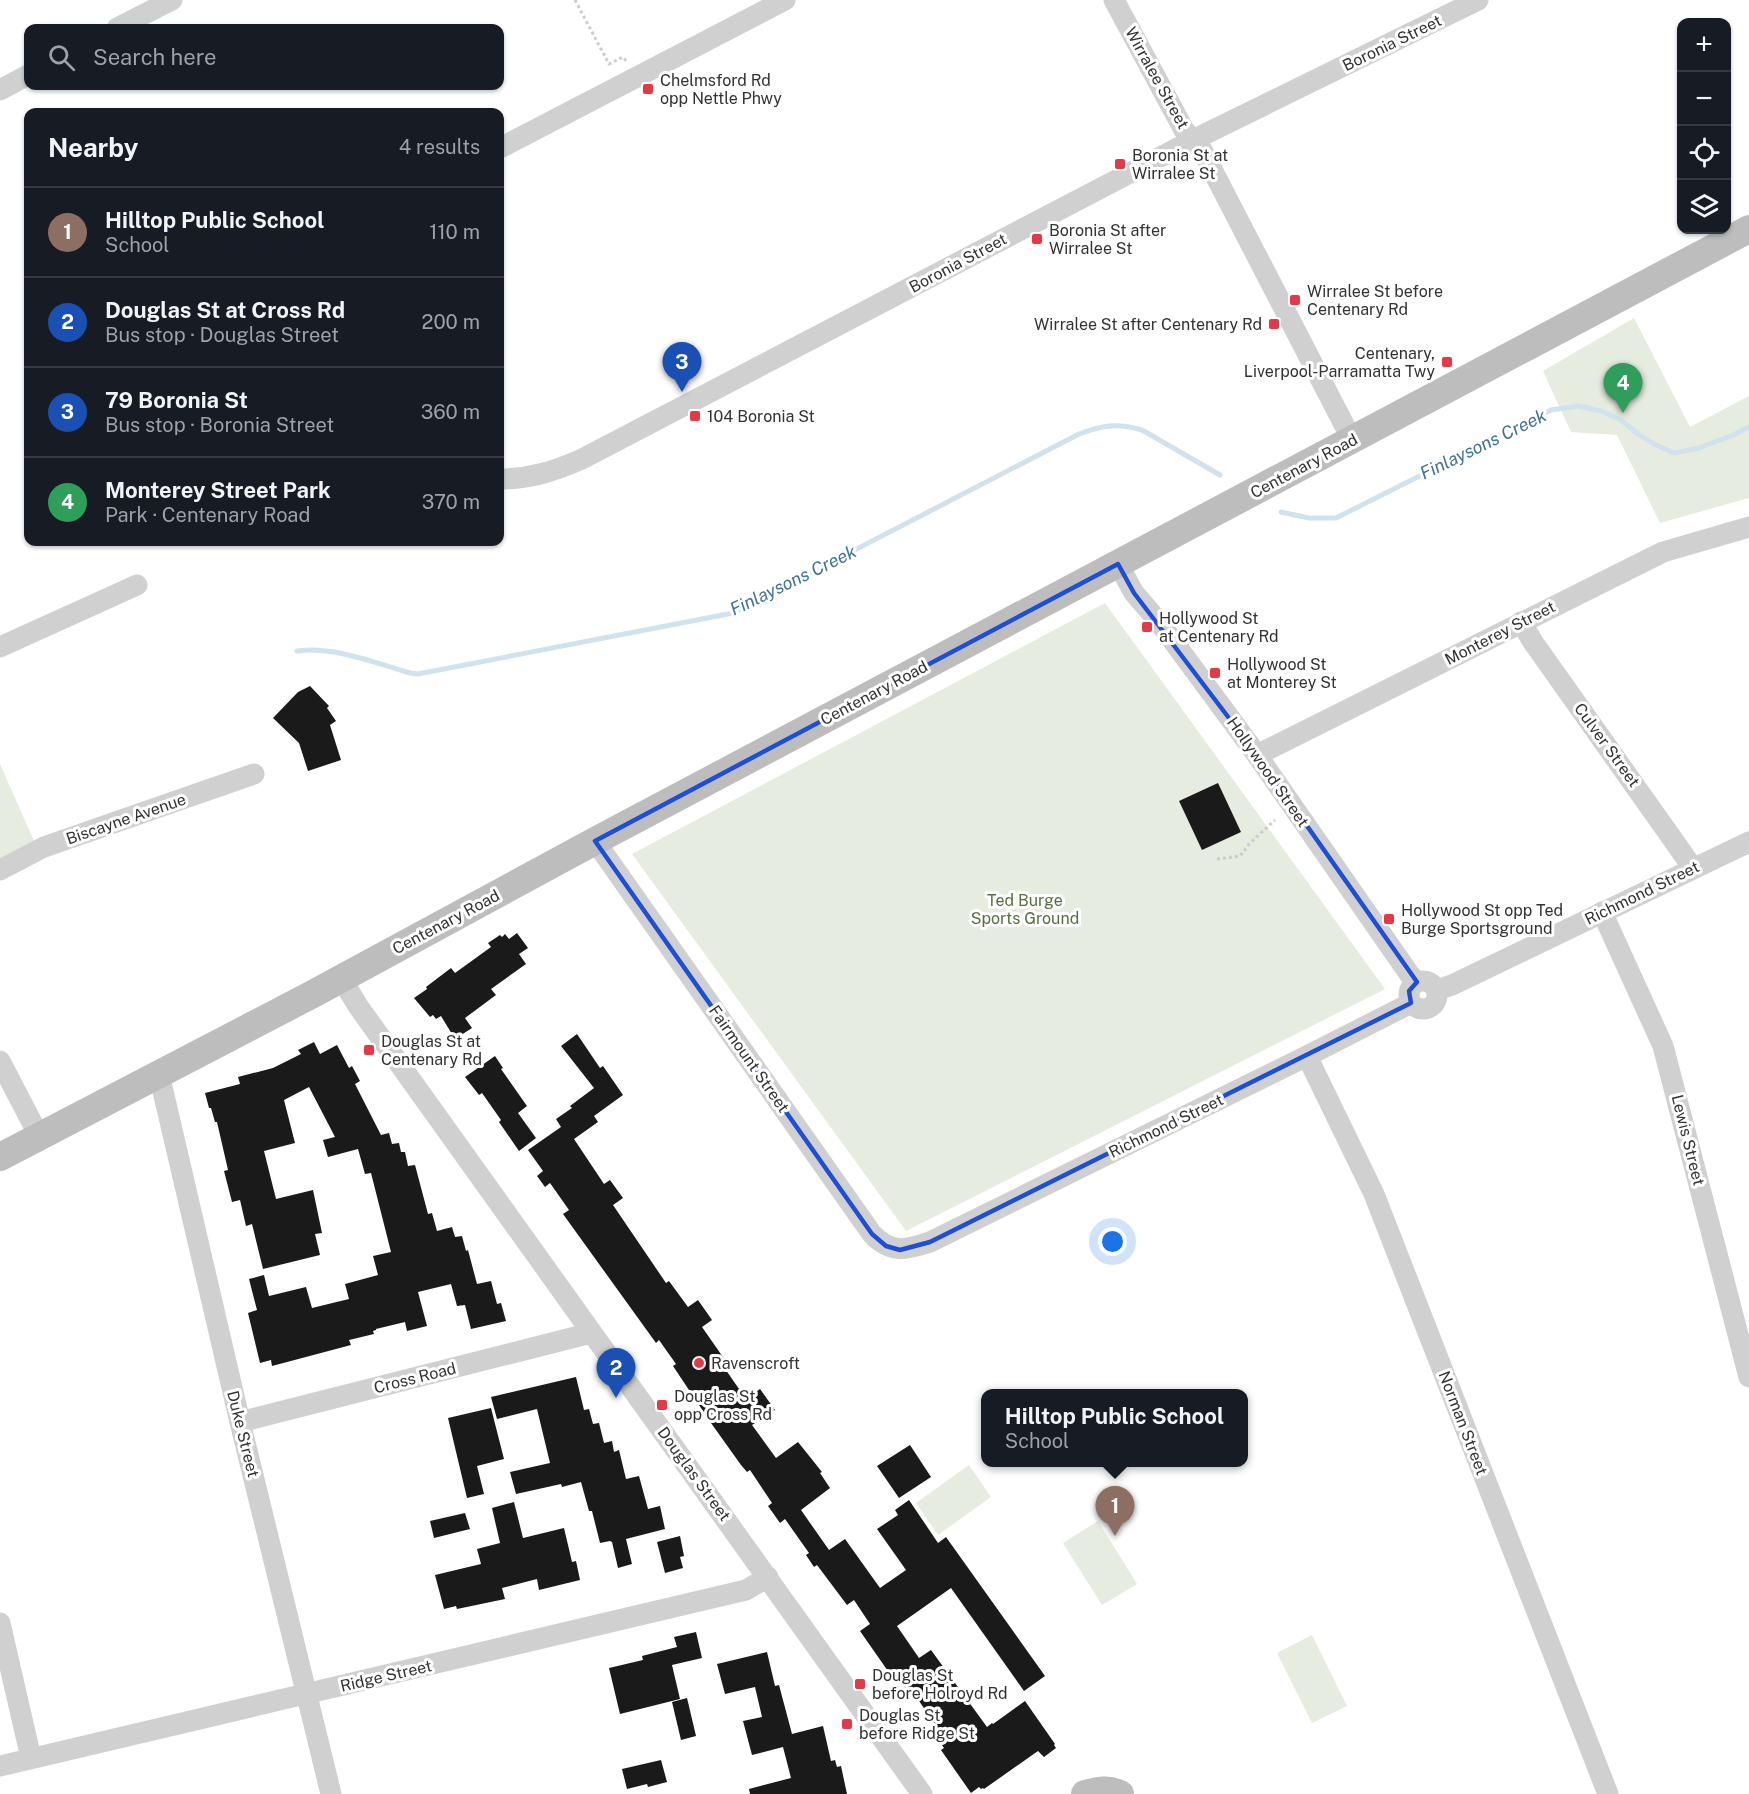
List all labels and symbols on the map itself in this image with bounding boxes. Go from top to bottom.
street label: Boronia Street [1339,11,1445,75]
street label: Wirralee Street [1121,24,1193,132]
place label: Chelmsford Rd opp Nettle Phwy [660,71,782,108]
marker: Chelmsford Rd opp Nettle Phwy [641,82,655,96]
place label: Boronia St at Wirralee St [1132,146,1228,183]
marker: Boronia St at Wirralee St [1113,157,1127,171]
place label: Boronia St after Wirralee St [1049,221,1166,258]
street label: Boronia Street [906,229,1010,297]
marker: Boronia St after Wirralee St [1030,232,1044,246]
place label: Wirralee St before Centenary Rd [1307,282,1443,319]
marker: Wirralee St before Centenary Rd [1288,293,1302,307]
place label: Wirralee St after Centenary Rd [1034,315,1262,334]
marker: Wirralee St after Centenary Rd [1267,317,1281,331]
pin: 3 [662,342,702,392]
place label: Centenary, Liverpool-Parramatta Twy [1244,344,1435,381]
marker: Centenary, Liverpool-Parramatta Twy [1440,355,1454,369]
pin: 4 [1604,364,1642,413]
water label: Finlaysons Creek [1416,404,1550,484]
place label: 104 Boronia St [707,407,815,426]
marker: 104 Boronia St [688,409,702,423]
street label: Centenary Road [1247,430,1361,502]
water label: Finlaysons Creek [726,540,860,620]
street label: Monterey Street [1442,597,1558,669]
place label: Hollywood St at Centenary Rd [1159,609,1279,646]
marker: Hollywood St at Centenary Rd [1140,620,1154,634]
place label: Hollywood St at Monterey St [1227,655,1337,692]
street label: Centenary Road [817,657,931,729]
marker: Hollywood St at Monterey St [1208,666,1222,680]
street label: Culver Street [1570,699,1644,791]
street label: Hollywood Street [1223,713,1313,831]
street label: Biscayne Avenue [64,790,188,848]
street label: Richmond Street [1582,857,1702,929]
street label: Centenary Road [389,886,503,958]
park label: Ted Burge Sports Ground [971,891,1079,928]
place label: Hollywood St opp Ted Burge Sportsground [1401,901,1563,938]
marker: Hollywood St opp Ted Burge Sportsground [1382,912,1396,926]
street label: Fairmount Street [705,1002,793,1116]
place label: Douglas St at Centenary Rd [381,1032,482,1069]
marker: Douglas St at Centenary Rd [362,1043,376,1057]
street label: Richmond Street [1106,1090,1226,1162]
street label: Lewis Street [1668,1093,1708,1187]
your location [1098,1227,1127,1256]
pin: 2 [596,1348,636,1398]
place label: Ravenscroft [711,1354,800,1373]
marker: Ravenscroft [692,1356,706,1370]
street label: Cross Road [372,1359,458,1397]
street label: Norman Street [1434,1368,1492,1478]
place label: Douglas St opp Cross Rd [674,1387,772,1424]
street label: Duke Street [223,1389,263,1479]
marker: Douglas St opp Cross Rd [655,1398,669,1412]
street label: Douglas Street [654,1423,734,1525]
pin: 1 [1096,1486,1134,1536]
street label: Ridge Street [338,1656,434,1696]
place label: Douglas St before Holroyd Rd [872,1666,1008,1703]
marker: Douglas St before Holroyd Rd [853,1677,867,1691]
place label: Douglas St before Ridge St [859,1706,975,1743]
marker: Douglas St before Ridge St [840,1717,854,1731]

